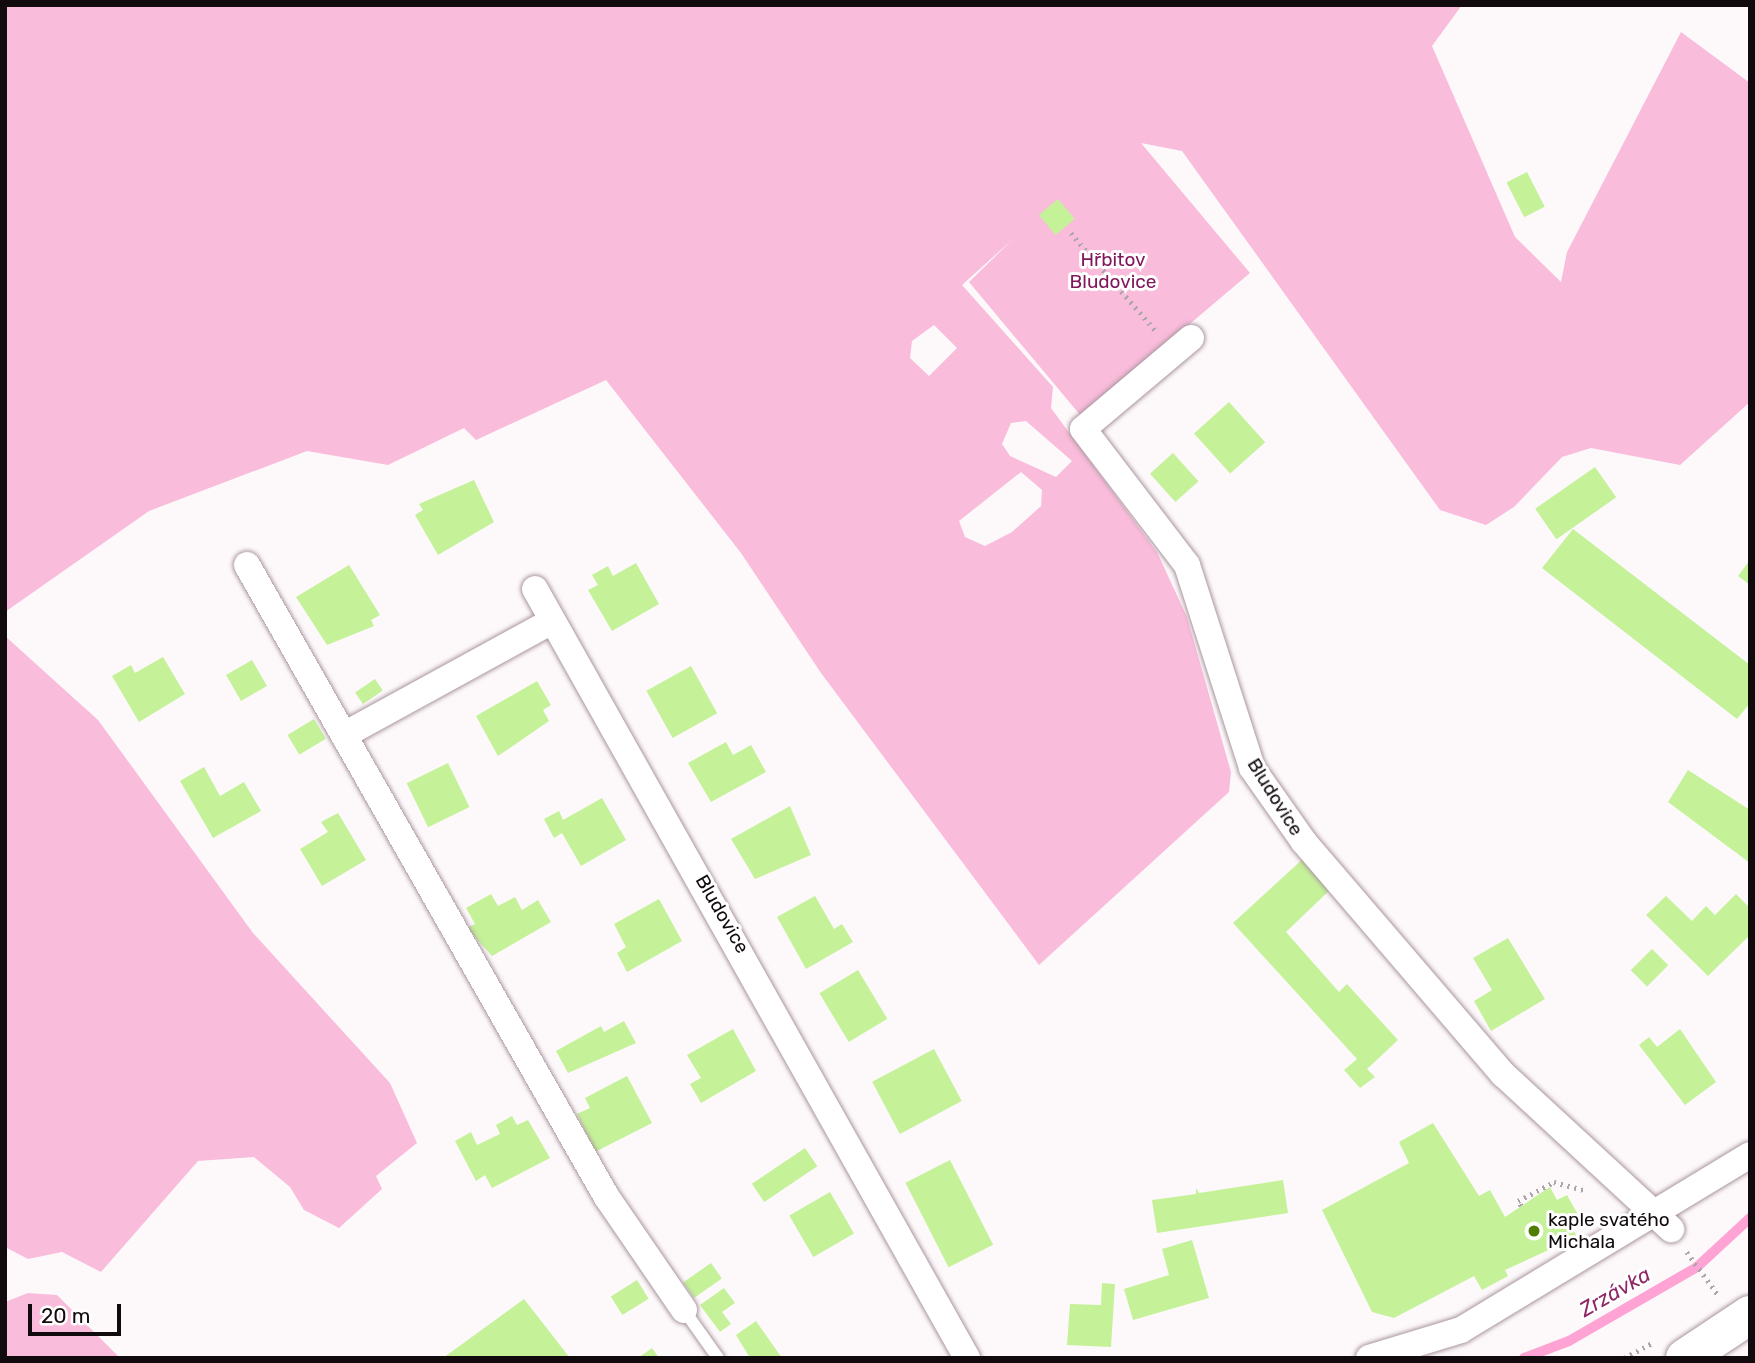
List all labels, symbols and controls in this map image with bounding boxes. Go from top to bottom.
park label: Hřbitov Bludovice [1070,249,1156,293]
street label: Bludovice [1242,754,1308,840]
street label: Bludovice [690,871,754,957]
place label: kaple svatého Michala [1548,1209,1670,1253]
marker: kaple svatého Michala [1526,1223,1542,1239]
water label: Zrzávka [1575,1262,1655,1322]
scale bar [32,1290,124,1334]
text: 20 m [41,1303,90,1328]

